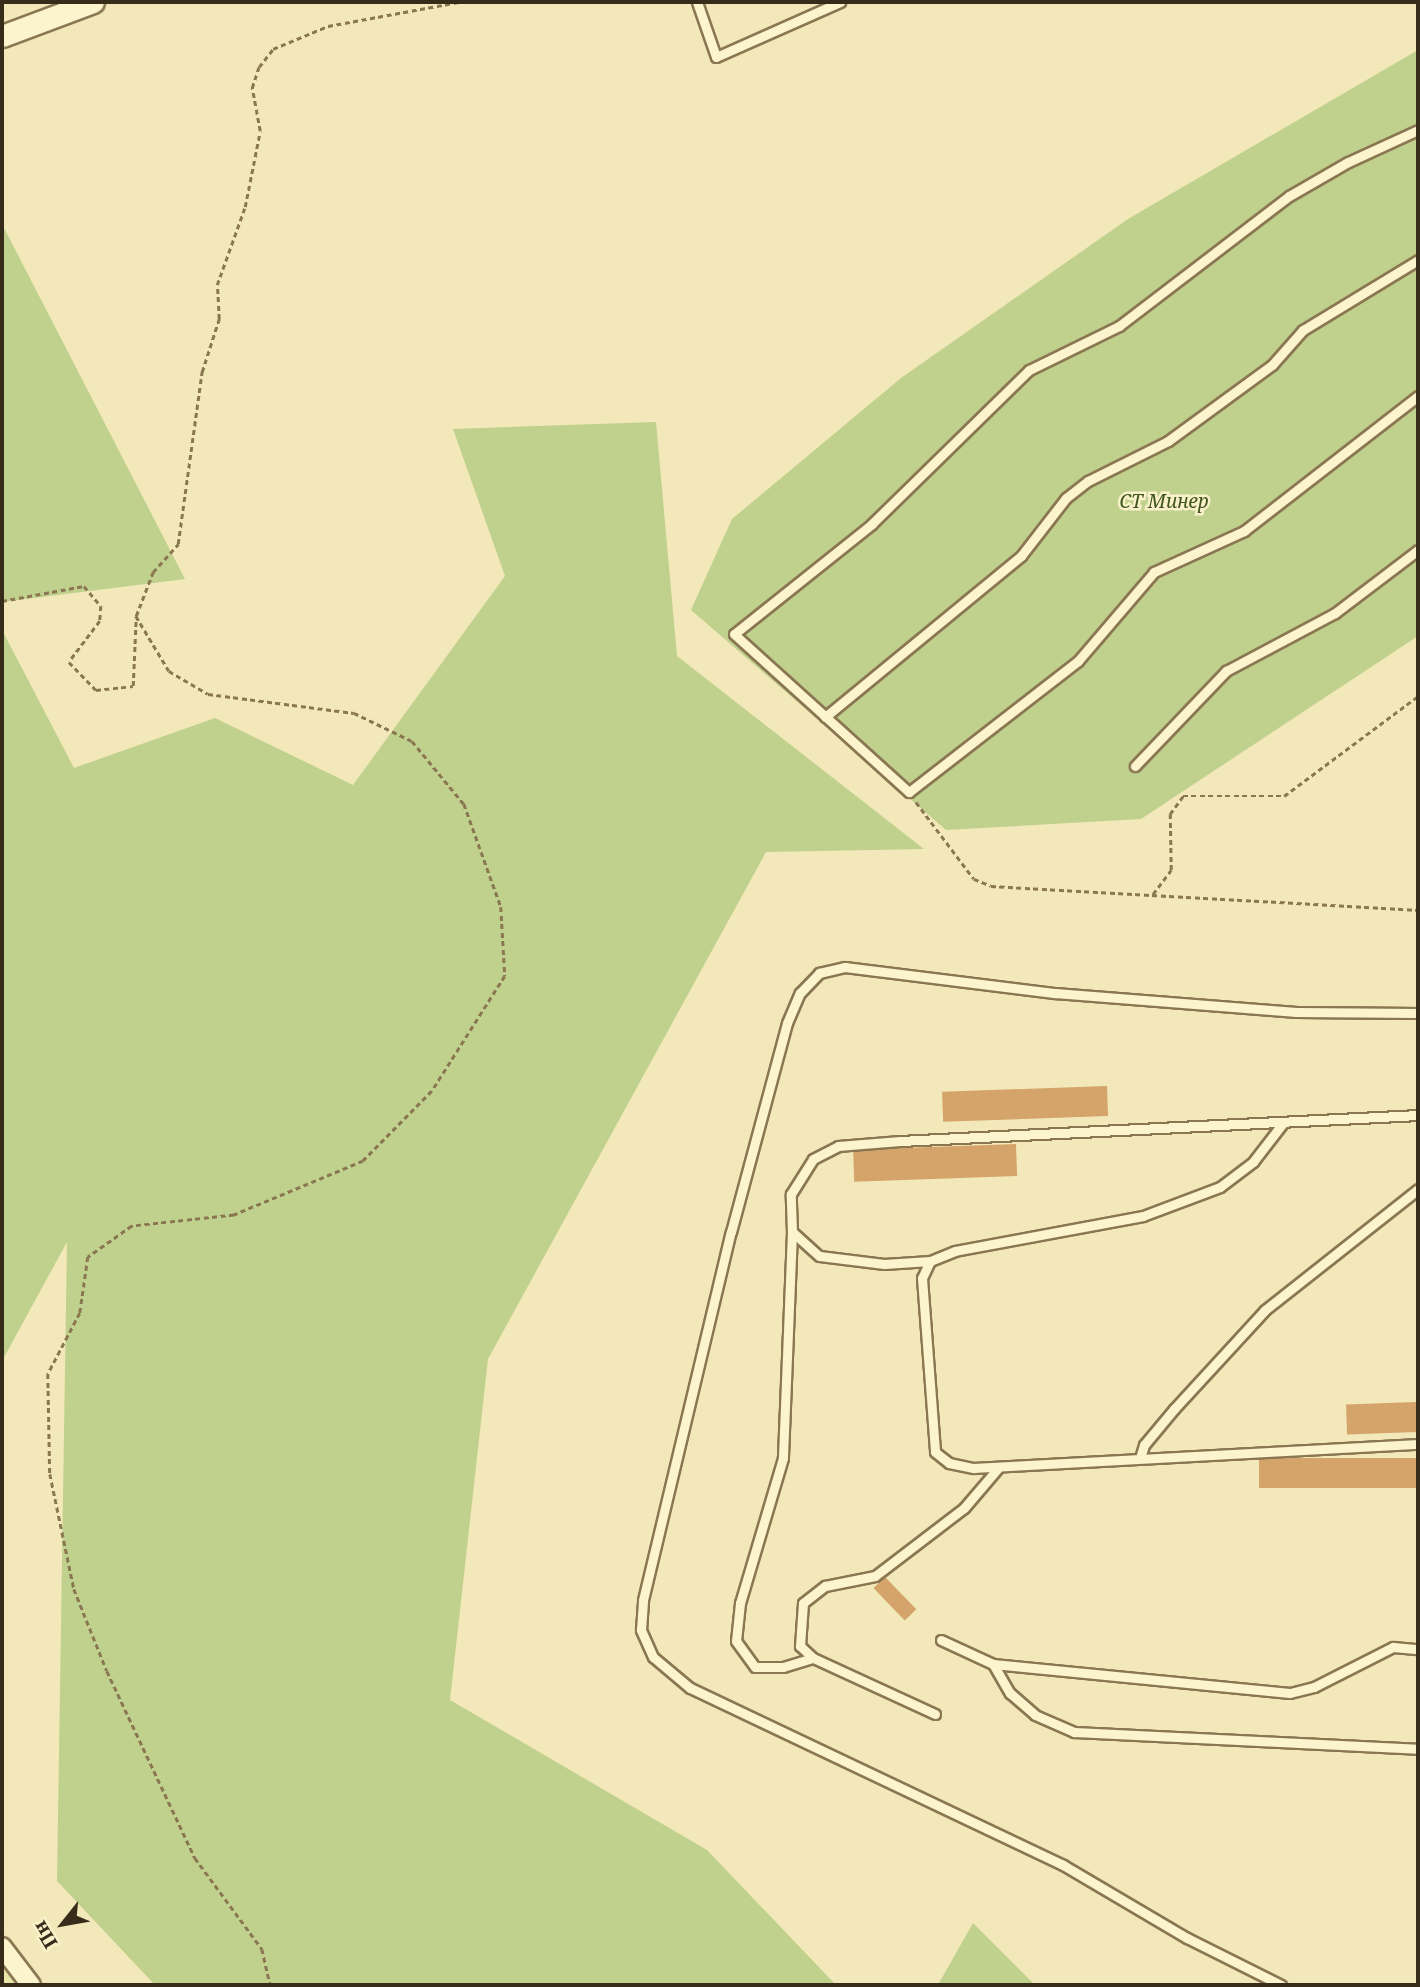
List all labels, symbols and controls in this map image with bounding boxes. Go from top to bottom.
park label: СТ Минер [1119,491,1209,513]
north arrow [28,1889,98,1959]
text: Пн [27,1916,63,1954]

